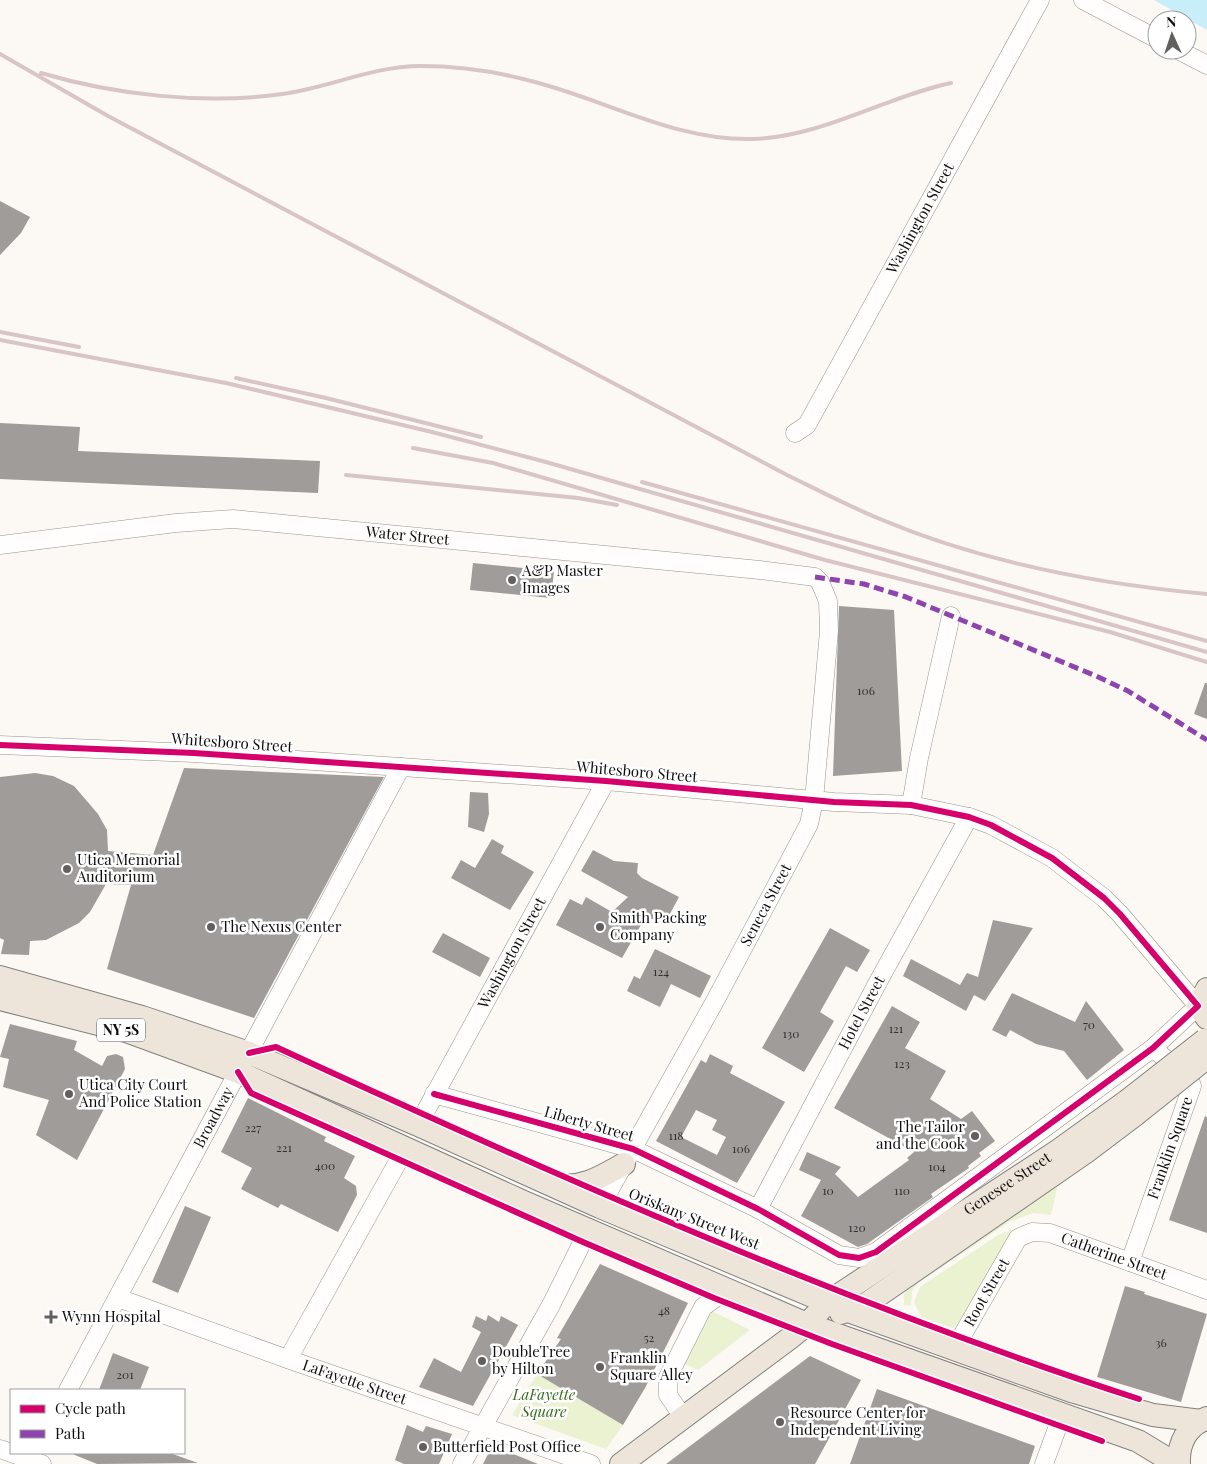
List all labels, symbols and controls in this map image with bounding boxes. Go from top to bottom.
north arrow [1147,10,1197,60]
text: N [1166,12,1177,31]
street label: Washington Street [880,158,958,278]
street label: Water Street [364,521,451,549]
place label: A&P Master Images [521,560,603,597]
marker: A&P Master Images [506,574,518,586]
house number: 106 [857,682,875,698]
street label: Whitesboro Street [170,728,294,756]
street label: Whitesboro Street [575,756,699,786]
place label: Utica Memorial Auditorium [76,849,180,886]
street label: Seneca Street [735,859,796,949]
marker: Utica Memorial Auditorium [61,863,73,875]
street label: Washington Street [472,893,550,1012]
place label: Smith Packing Company [610,907,707,944]
place label: The Nexus Center [221,916,342,936]
marker: The Nexus Center [205,921,217,933]
marker: Smith Packing Company [594,921,606,933]
house number: 124 [653,963,669,979]
street label: Hotel Street [833,971,889,1053]
house number: 70 [1083,1016,1095,1032]
road number: NY 5S [97,1018,145,1042]
house number: 121 [889,1020,904,1036]
house number: 130 [783,1025,799,1041]
house number: 123 [894,1055,910,1071]
place label: Utica City Court And Police Station [78,1074,202,1111]
street label: Broadway [188,1083,237,1151]
marker: Utica City Court And Police Station [63,1088,75,1100]
street label: Franklin Square [1142,1093,1197,1202]
street label: Liberty Street [542,1101,637,1146]
place label: The Tailor and the Cook [876,1116,966,1153]
house number: 227 [245,1119,261,1135]
house number: 118 [668,1127,684,1143]
marker: The Tailor and the Cook [969,1130,981,1142]
house number: 221 [276,1139,293,1155]
house number: 106 [732,1140,750,1156]
street label: Genesee Street [959,1147,1055,1219]
house number: 400 [315,1157,335,1173]
house number: 104 [928,1158,946,1174]
house number: 10 [822,1182,834,1198]
house number: 110 [894,1182,910,1198]
street label: Oriskany Street West [626,1183,763,1254]
house number: 120 [848,1219,866,1235]
street label: Catherine Street [1059,1227,1171,1284]
street label: Root Street [959,1254,1014,1330]
house number: 48 [658,1302,670,1318]
place label: Wynn Hospital [61,1306,161,1326]
marker: Wynn Hospital [44,1310,58,1324]
house number: 52 [644,1329,655,1345]
house number: 36 [1155,1334,1167,1350]
place label: DoubleTree by Hilton [492,1341,570,1378]
place label: Franklin Square Alley [610,1347,693,1384]
street label: LaFayette Street [300,1354,410,1409]
marker: DoubleTree by Hilton [476,1355,488,1367]
marker: Franklin Square Alley [594,1361,606,1373]
house number: 201 [116,1366,134,1382]
park label: LaFayette Square [512,1384,576,1421]
legend [10,1389,185,1454]
text: Cycle path [55,1398,126,1418]
place label: Resource Center for Independent Living [790,1402,926,1439]
marker: Resource Center for Independent Living [774,1416,786,1428]
text: Path [55,1423,85,1443]
place label: Butterfield Post Office [433,1436,581,1456]
marker: Butterfield Post Office [417,1441,429,1453]

